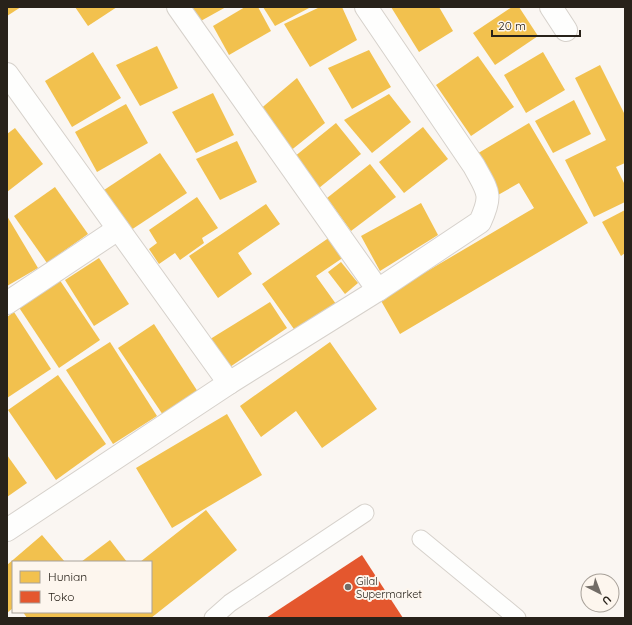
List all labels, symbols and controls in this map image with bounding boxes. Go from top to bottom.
scale bar [492,12,580,38]
text: 20 m [498,18,526,33]
legend [12,561,152,613]
text: Hunian [48,569,87,584]
north arrow [580,573,620,613]
place label: Gilal Supermarket [356,574,422,601]
marker: Gilal Supermarket [343,582,353,592]
text: Toko [48,589,74,604]
text: U [599,593,614,608]

